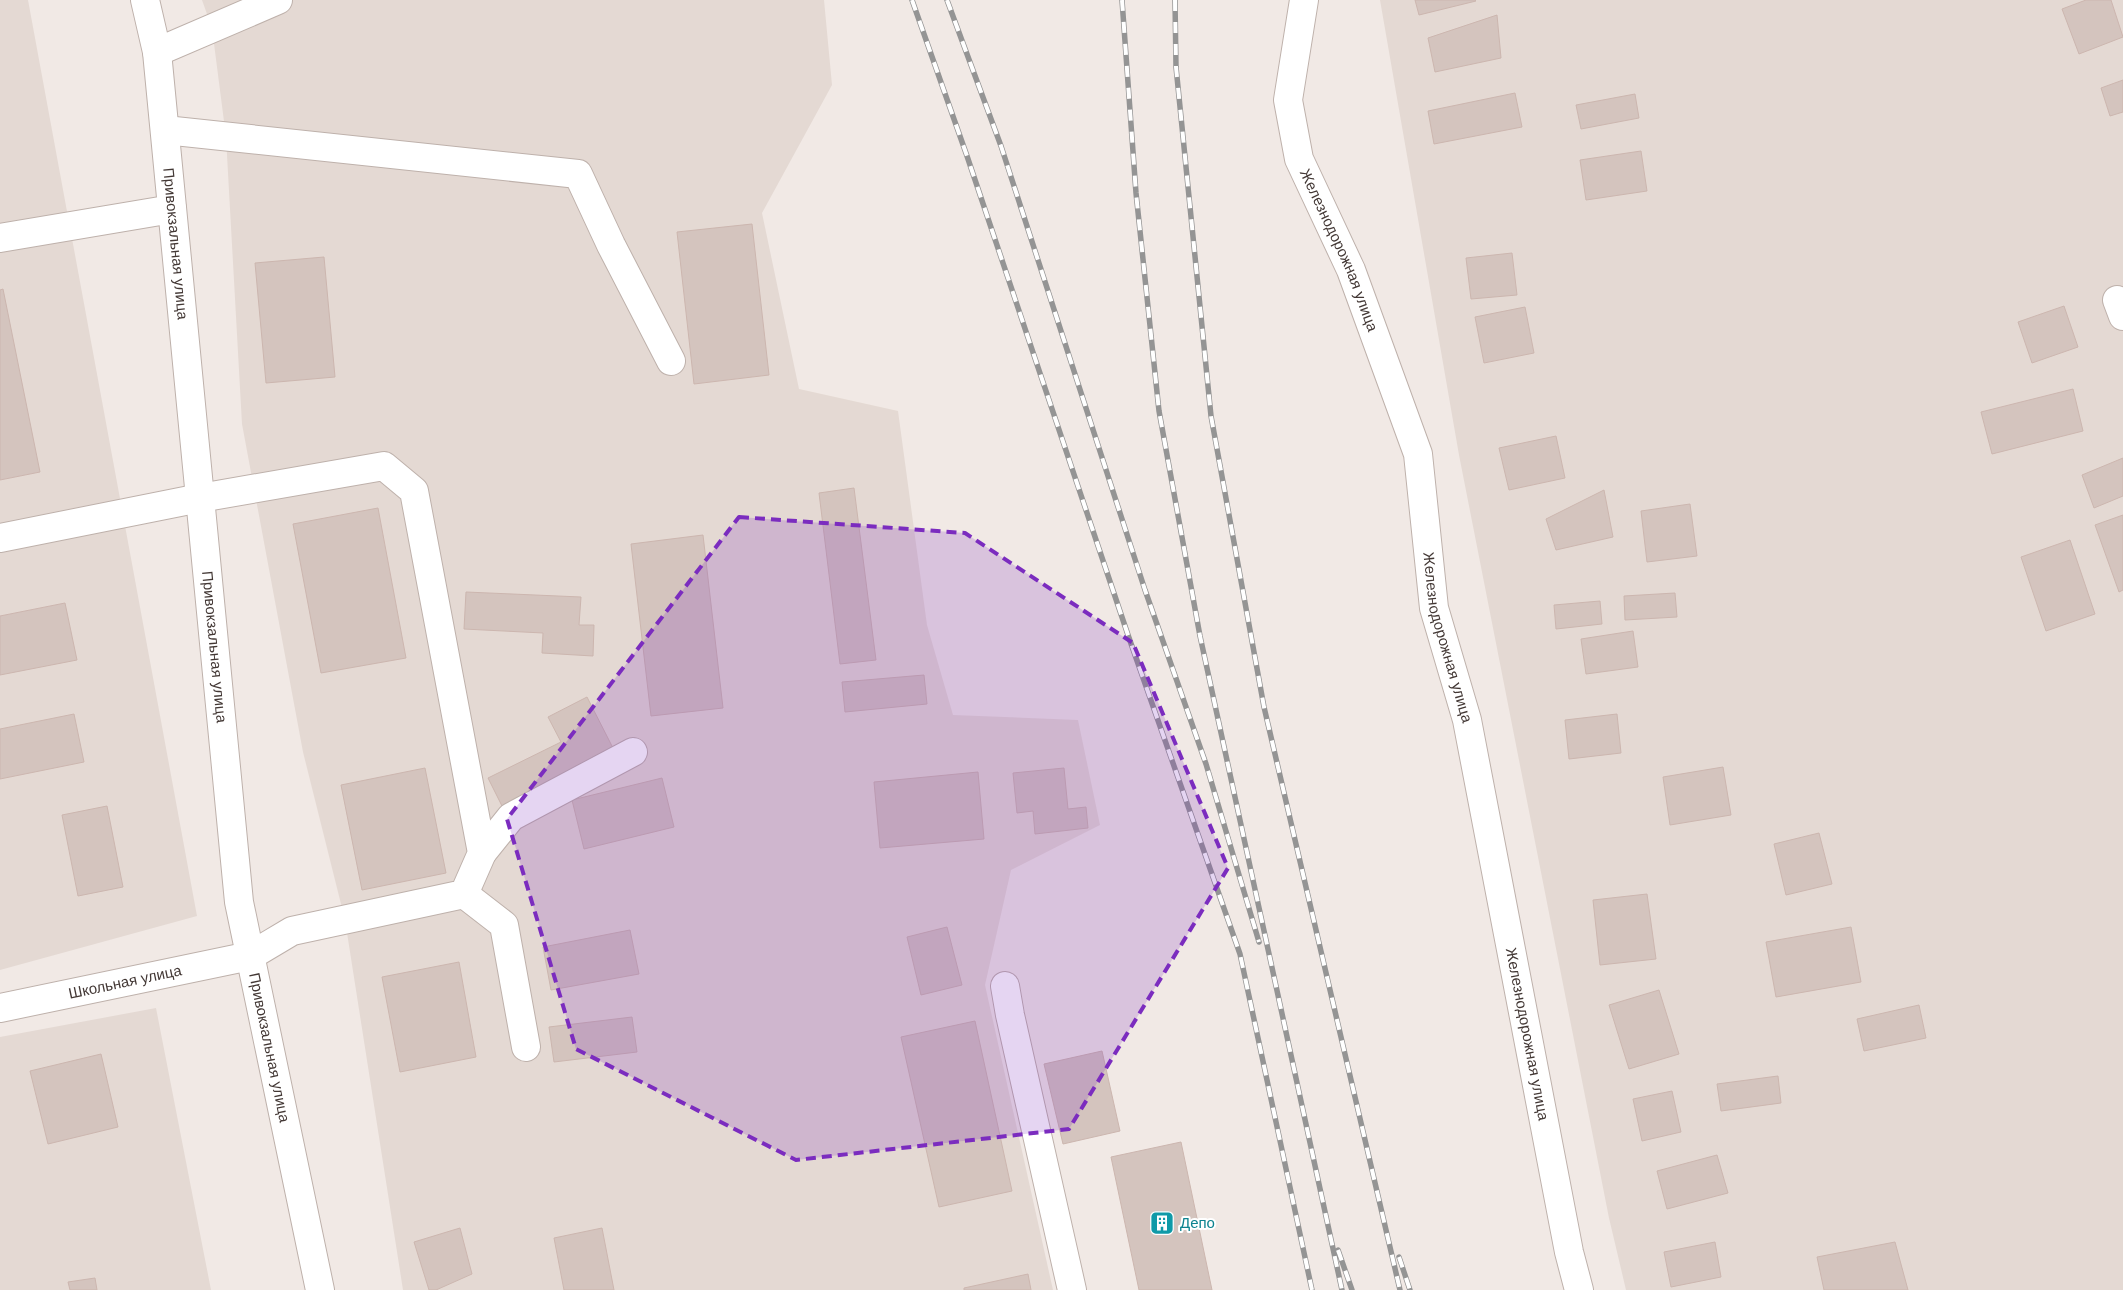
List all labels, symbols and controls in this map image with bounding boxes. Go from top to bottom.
street label: Железнодорожная улица [1297,166,1382,334]
street label: Привокзальная улица [160,167,192,321]
street label: Железнодорожная улица [1420,551,1477,725]
street label: Привокзальная улица [199,570,231,724]
street label: Железнодорожная улица [1503,946,1553,1122]
street label: Школьная улица [67,961,184,1002]
street label: Привокзальная улица [246,971,294,1124]
building icon: Депо [1149,1210,1175,1236]
place label: Депо [1180,1214,1215,1231]

